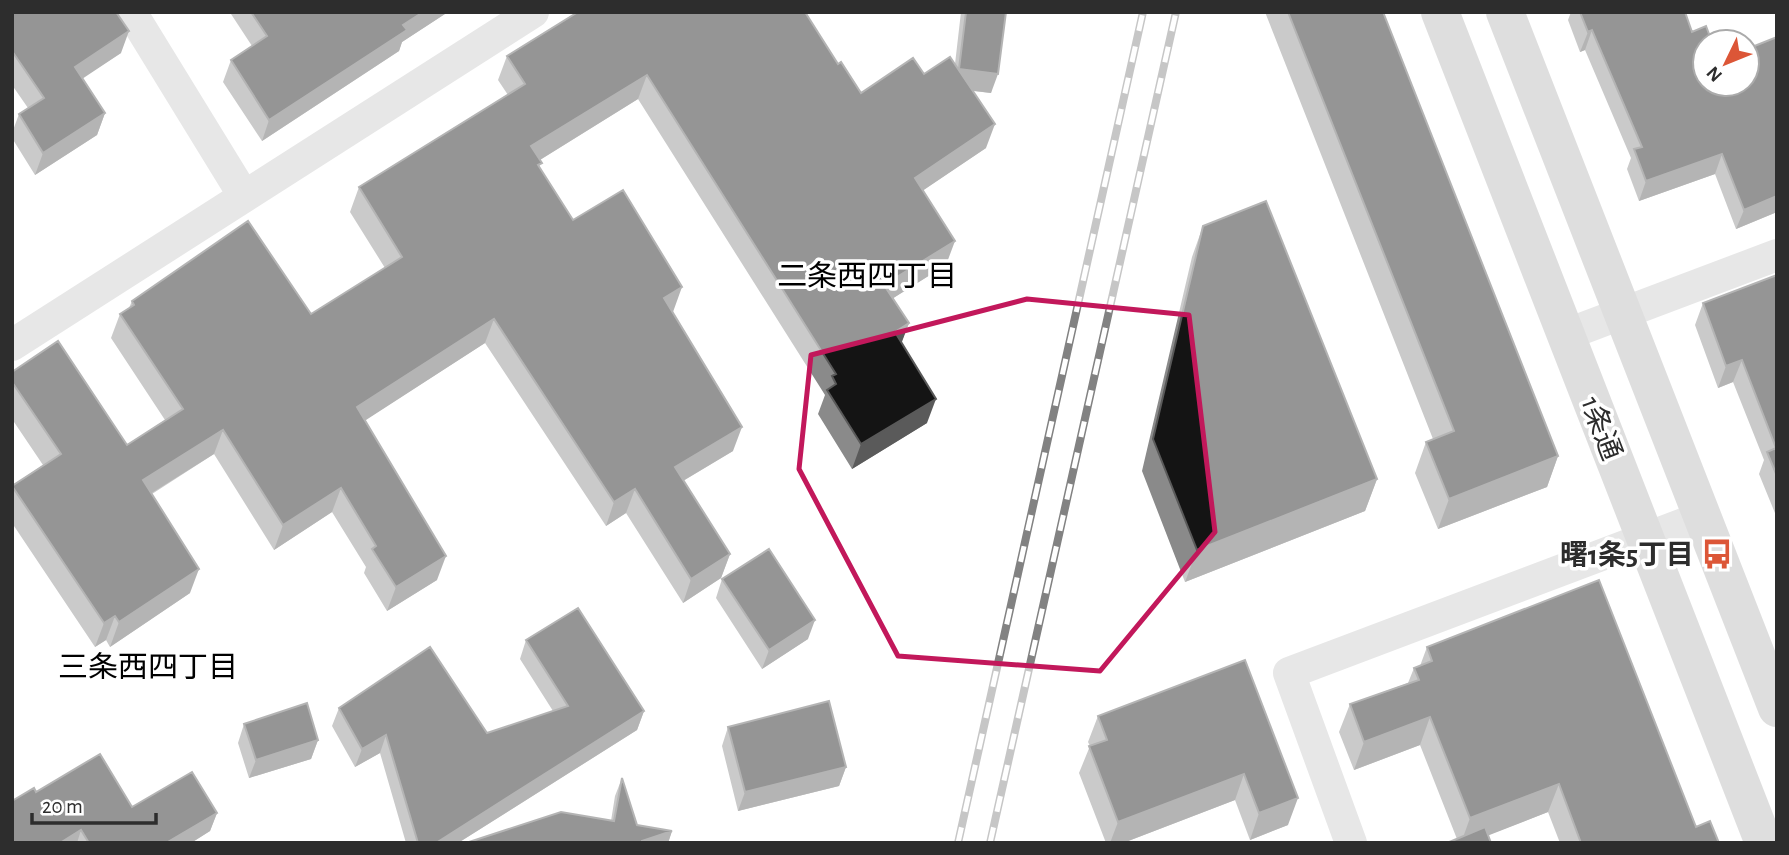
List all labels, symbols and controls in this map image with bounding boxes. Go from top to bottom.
north arrow [1691,28,1761,98]
text: N [1703,62,1726,85]
district label: 二条西四丁目 [777,260,957,292]
street label: 1条通 [1575,392,1627,464]
bus stop icon: 曙1条5丁目 [1700,537,1734,571]
place label: 曙1条5丁目 [1560,539,1694,570]
district label: 三条西四丁目 [58,651,238,683]
scale bar [32,782,156,826]
text: 20 m [42,796,83,817]

